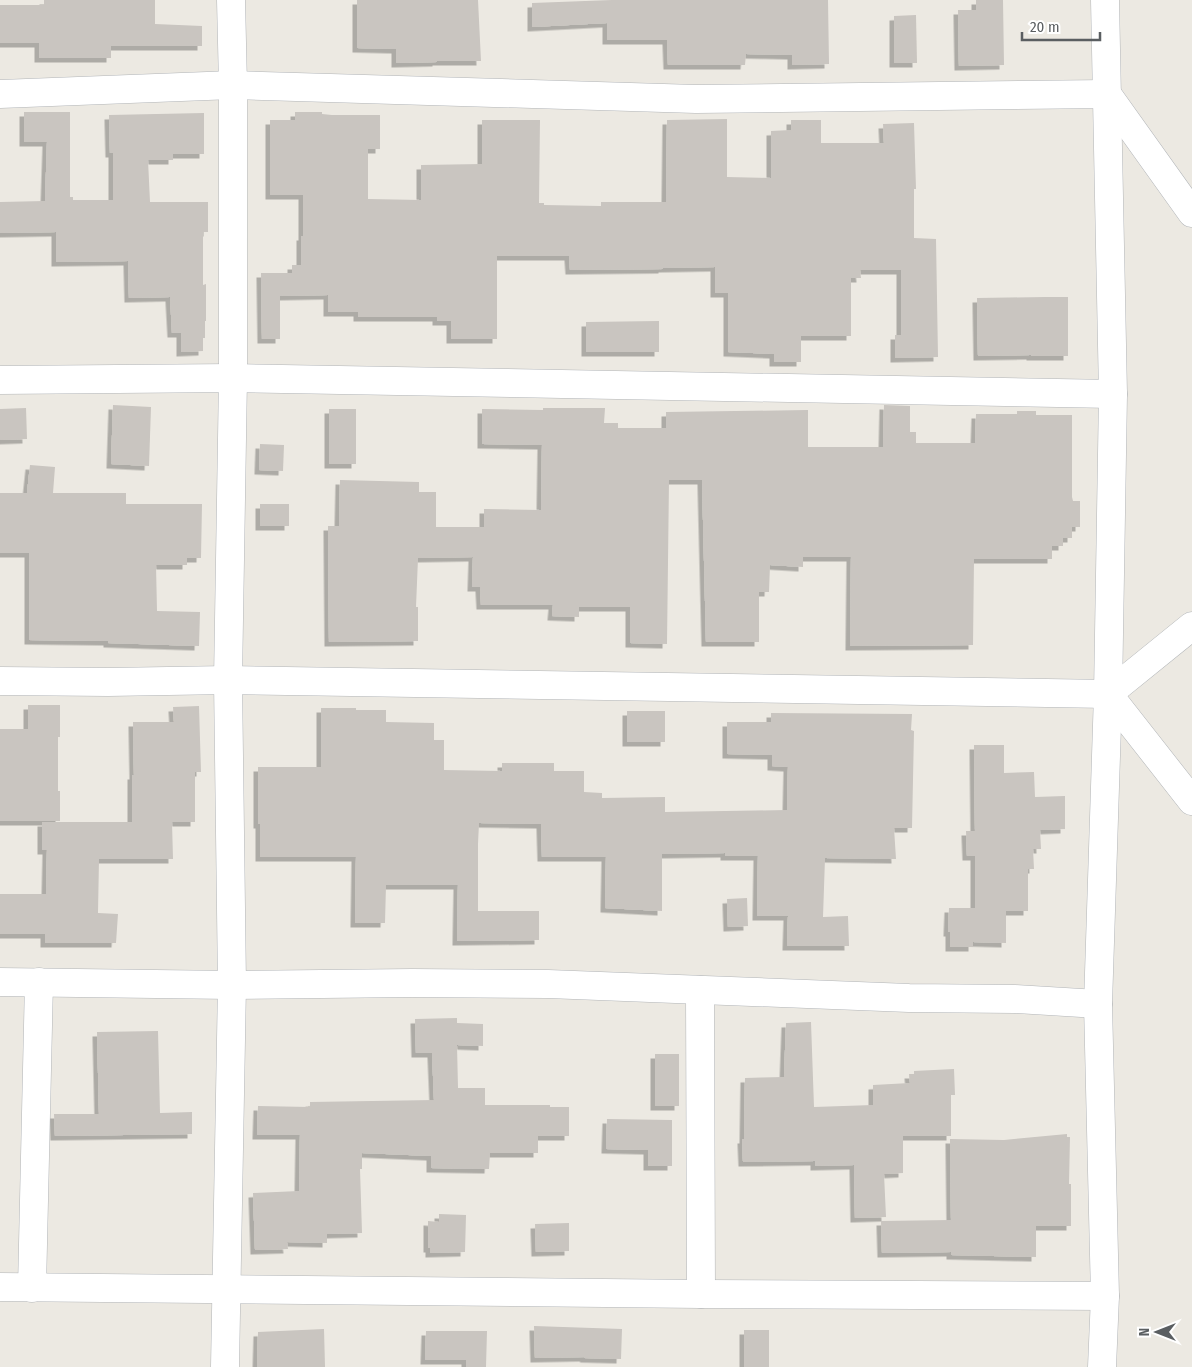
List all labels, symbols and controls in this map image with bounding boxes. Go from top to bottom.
scale bar [1022,10,1100,42]
text: 20 m [1030,18,1060,36]
north arrow [1132,1307,1182,1357]
text: N [1136,1328,1153,1336]

